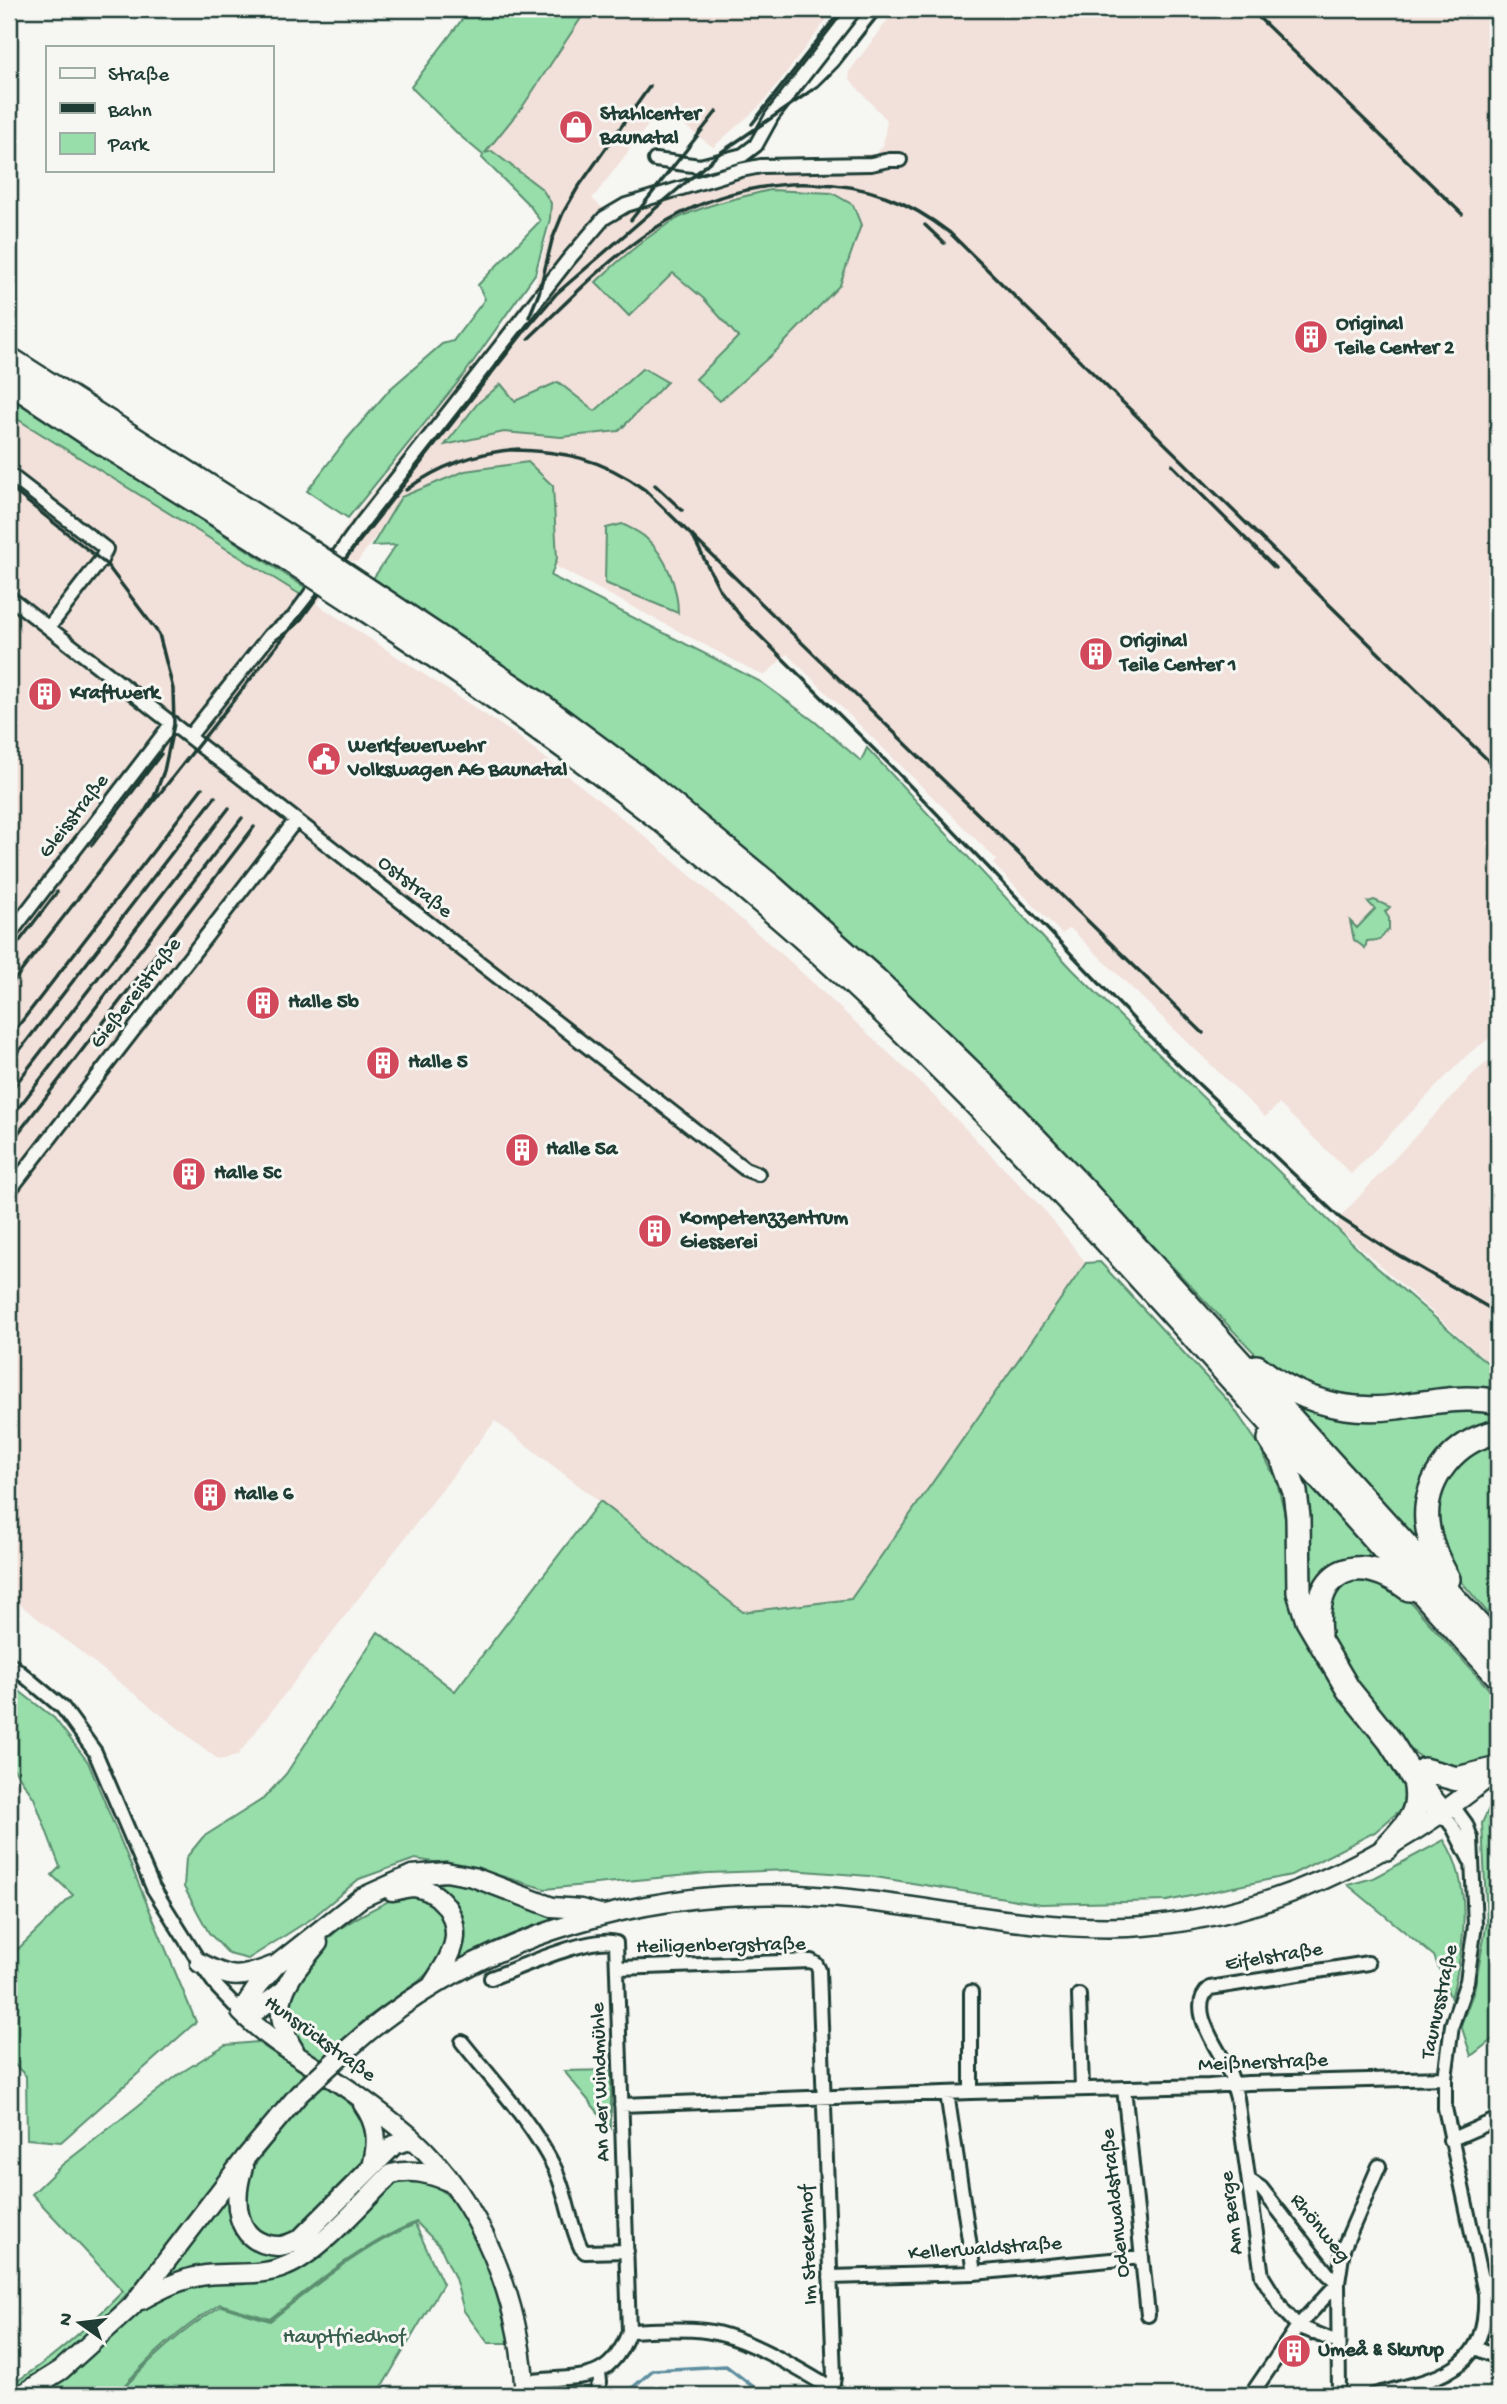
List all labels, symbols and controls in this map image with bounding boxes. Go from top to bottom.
legend [46,46,273,172]
text: Straße [108,64,170,89]
text: Bahn [107,100,152,125]
place label: Stahlcenter Baunatal [599,103,703,152]
shop icon: Stahlcenter Baunatal [557,108,595,146]
text: Park [107,134,151,159]
place label: Original Teile Center 2 [1334,313,1455,362]
building icon: Original Teile Center 2 [1292,318,1330,356]
place label: Original Teile Center 1 [1118,630,1236,679]
building icon: Original Teile Center 1 [1077,635,1115,673]
building icon: Kraftwerk [26,675,64,713]
place label: Kraftwerk [69,682,162,707]
place label: Werkfeuerwehr Volkswagen AG Baunatal [347,735,568,784]
public building icon: Werkfeuerwehr Volkswagen AG Baunatal [305,740,343,778]
street label: Gleisstraße [34,769,116,864]
street label: Oststraße [372,851,457,926]
street label: Gießereistraße [86,933,189,1055]
building icon: Halle 5b [244,984,282,1022]
place label: Halle 5b [288,991,359,1016]
building icon: Halle 5 [364,1044,402,1082]
place label: Halle 5 [408,1051,468,1076]
building icon: Halle 5a [503,1131,541,1169]
place label: Halle 5a [546,1138,619,1163]
building icon: Halle 5c [170,1155,208,1193]
place label: Halle 5c [214,1162,283,1187]
place label: Kompetenzzentrum Giesserei [679,1207,848,1256]
building icon: Kompetenzzentrum Giesserei [636,1212,674,1250]
building icon: Halle 6 [191,1476,229,1514]
place label: Halle 6 [234,1483,295,1508]
street label: Heiligenbergstraße [636,1933,807,1961]
street label: Eifelstraße [1223,1938,1326,1978]
street label: Taunusstraße [1416,1941,1466,2062]
street label: Hunsrückstraße [258,1991,381,2090]
street label: An der Windmühle [587,2001,617,2162]
street label: Meißnerstraße [1198,2049,1330,2079]
street label: Odenwaldstraße [1097,2126,1137,2279]
street label: Am Berge [1215,2169,1251,2256]
street label: Im Steckenhof [795,2183,825,2305]
street label: Rhönweg [1283,2189,1355,2269]
street label: Kellerwaldstraße [907,2232,1064,2268]
north arrow [46,2288,116,2358]
text: N [54,2311,80,2329]
park label: Hauptfriedhof [283,2326,407,2351]
building icon: Umeå & Skurup [1275,2332,1313,2370]
place label: Umeå & Skurup [1318,2339,1444,2364]

